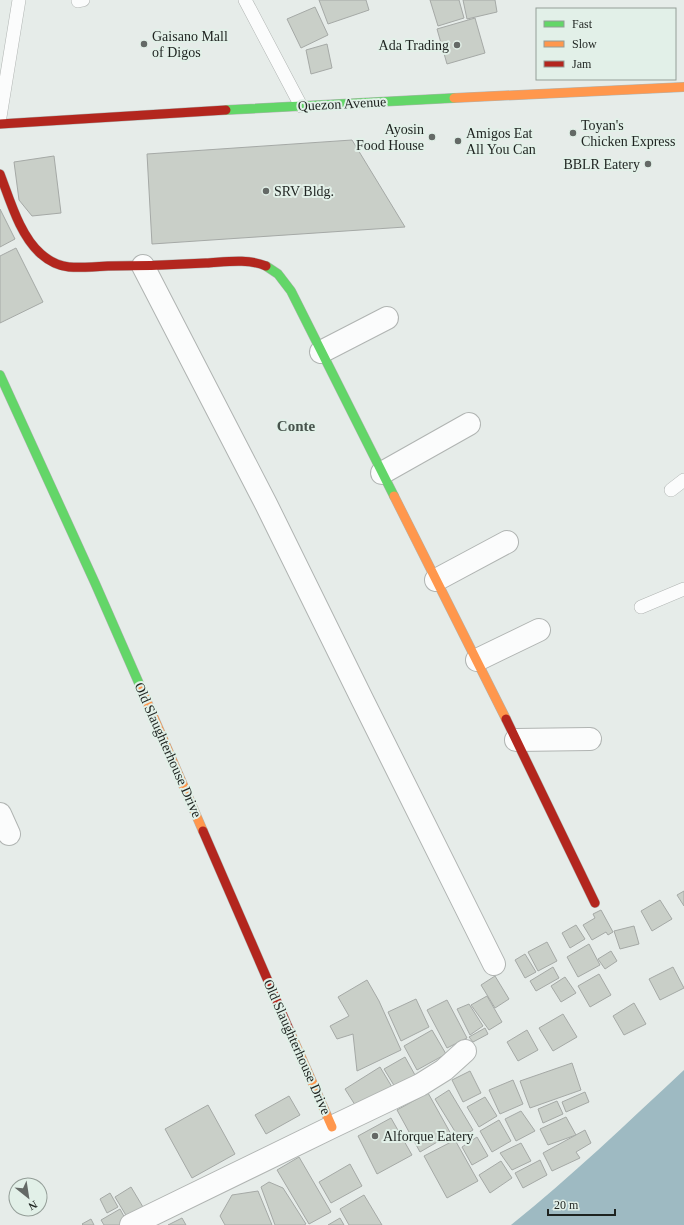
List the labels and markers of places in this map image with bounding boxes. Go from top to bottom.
place label: Gaisano Mall of Digos [152,29,228,60]
place label: Ada Trading [379,38,449,53]
marker: Gaisano Mall of Digos [139,39,149,49]
marker: Ada Trading [452,40,462,50]
place label: Toyan's Chicken Express [581,118,675,149]
place label: Ayosin Food House [356,122,424,153]
place label: Amigos Eat All You Can [466,126,536,157]
marker: Toyan's Chicken Express [568,128,578,138]
marker: Ayosin Food House [427,132,437,142]
marker: Amigos Eat All You Can [453,136,463,146]
place label: BBLR Eatery [563,157,640,172]
marker: BBLR Eatery [643,159,653,169]
place label: SRV Bldg. [274,184,334,199]
marker: SRV Bldg. [261,186,271,196]
place label: Alforque Eatery [383,1129,474,1144]
marker: Alforque Eatery [370,1131,380,1141]

